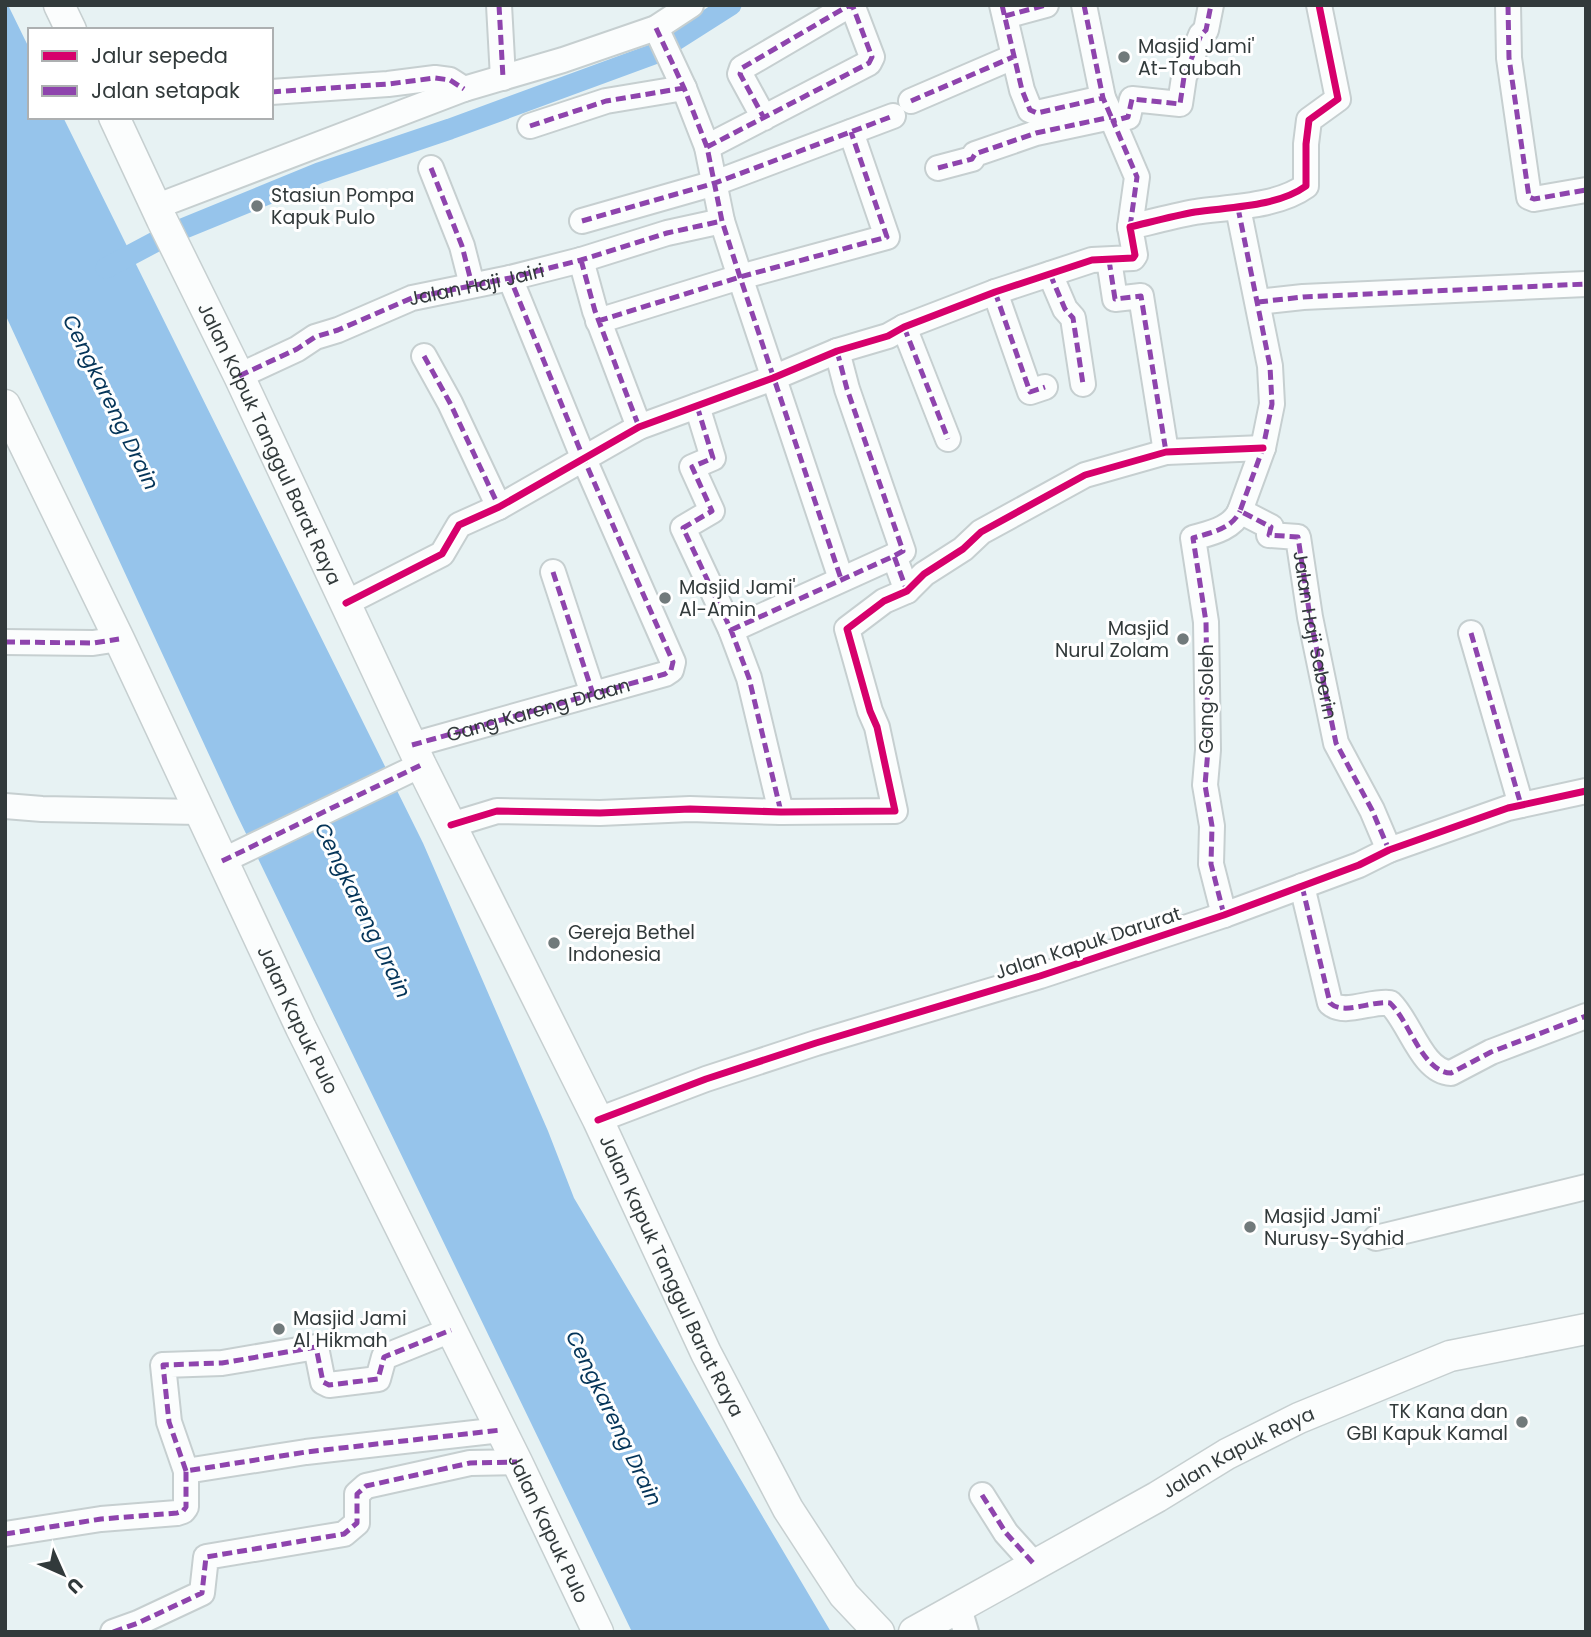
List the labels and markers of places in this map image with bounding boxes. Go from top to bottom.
place label: Masjid Jami' At-Taubah [1138,33,1255,82]
marker: Masjid Jami' At-Taubah [1116,49,1132,65]
place label: Stasiun Pompa Kapuk Pulo [271,182,414,231]
marker: Stasiun Pompa Kapuk Pulo [249,198,265,214]
place label: Masjid Jami' Al-Amin [679,574,796,623]
marker: Masjid Jami' Al-Amin [657,590,673,606]
place label: Masjid Nurul Zolam [1055,615,1169,664]
marker: Masjid Nurul Zolam [1175,631,1191,647]
place label: Gereja Bethel Indonesia [568,919,695,968]
marker: Gereja Bethel Indonesia [546,935,562,951]
place label: Masjid Jami' Nurusy-Syahid [1264,1203,1404,1252]
marker: Masjid Jami' Nurusy-Syahid [1242,1219,1258,1235]
place label: Masjid Jami Al Hikmah [293,1305,407,1354]
marker: Masjid Jami Al Hikmah [271,1321,287,1337]
place label: TK Kana dan GBI Kapuk Kamal [1346,1398,1508,1447]
marker: TK Kana dan GBI Kapuk Kamal [1514,1414,1530,1430]

